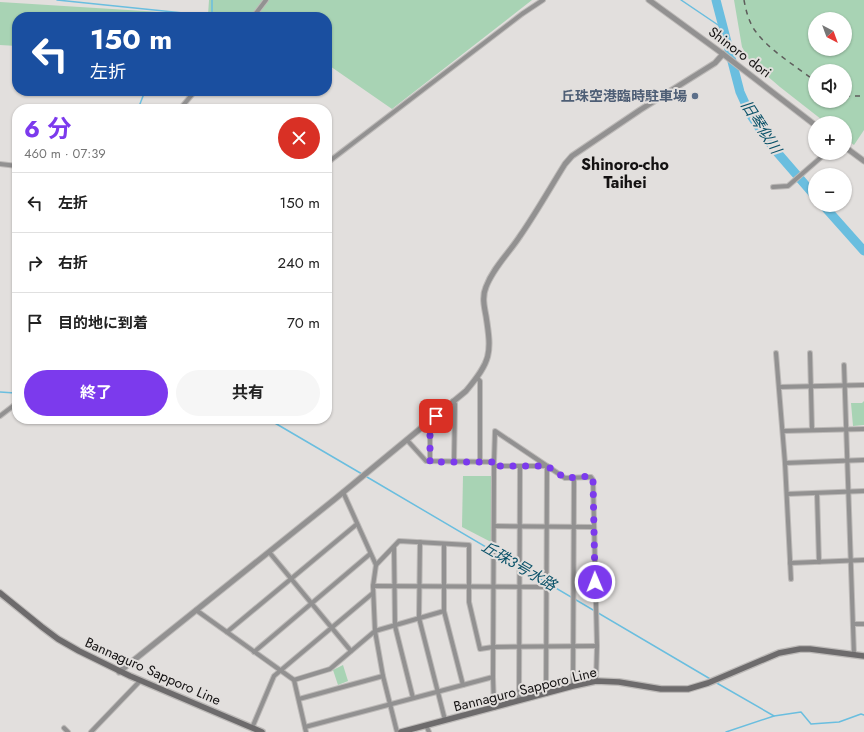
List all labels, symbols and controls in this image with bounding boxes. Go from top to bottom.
north arrow [808,12,852,56]
map controls [808,12,852,212]
text: 150 m [90,19,172,60]
street label: Shinoro dori [704,22,776,82]
icon: left [24,28,76,80]
text: 左折 [90,59,126,85]
button: sound [808,64,852,108]
place label: 丘珠空港臨時駐車場 [561,86,687,106]
marker: 丘珠空港臨時駐車場 [690,91,700,101]
water label: 旧琴似川 [735,96,788,160]
text: 6 分 [24,111,71,146]
button: + [808,116,852,160]
button: close [278,117,320,159]
text: 460 m · 07:39 [24,144,106,163]
district label: Shinoro-cho Taihei [581,153,669,194]
button: − [808,168,852,212]
icon: left [24,192,46,214]
text: 左折 [58,192,88,214]
text: 150 m [280,192,320,214]
icon: right [24,252,46,274]
text: 右折 [58,252,88,274]
text: 240 m [278,252,320,274]
icon: arrive [24,312,46,334]
text: 目的地に到着 [58,312,148,334]
text: 70 m [287,312,320,334]
button: 終了 [24,370,168,416]
button: 共有 [176,370,320,416]
pin [419,399,453,433]
icon: arrive [425,405,447,427]
water label: 丘珠3号水路 [478,536,562,597]
position arrow [574,561,616,603]
street label: Bannaguro Sapporo Line [82,632,224,710]
street label: Bannaguro Sapporo Line [451,662,599,716]

